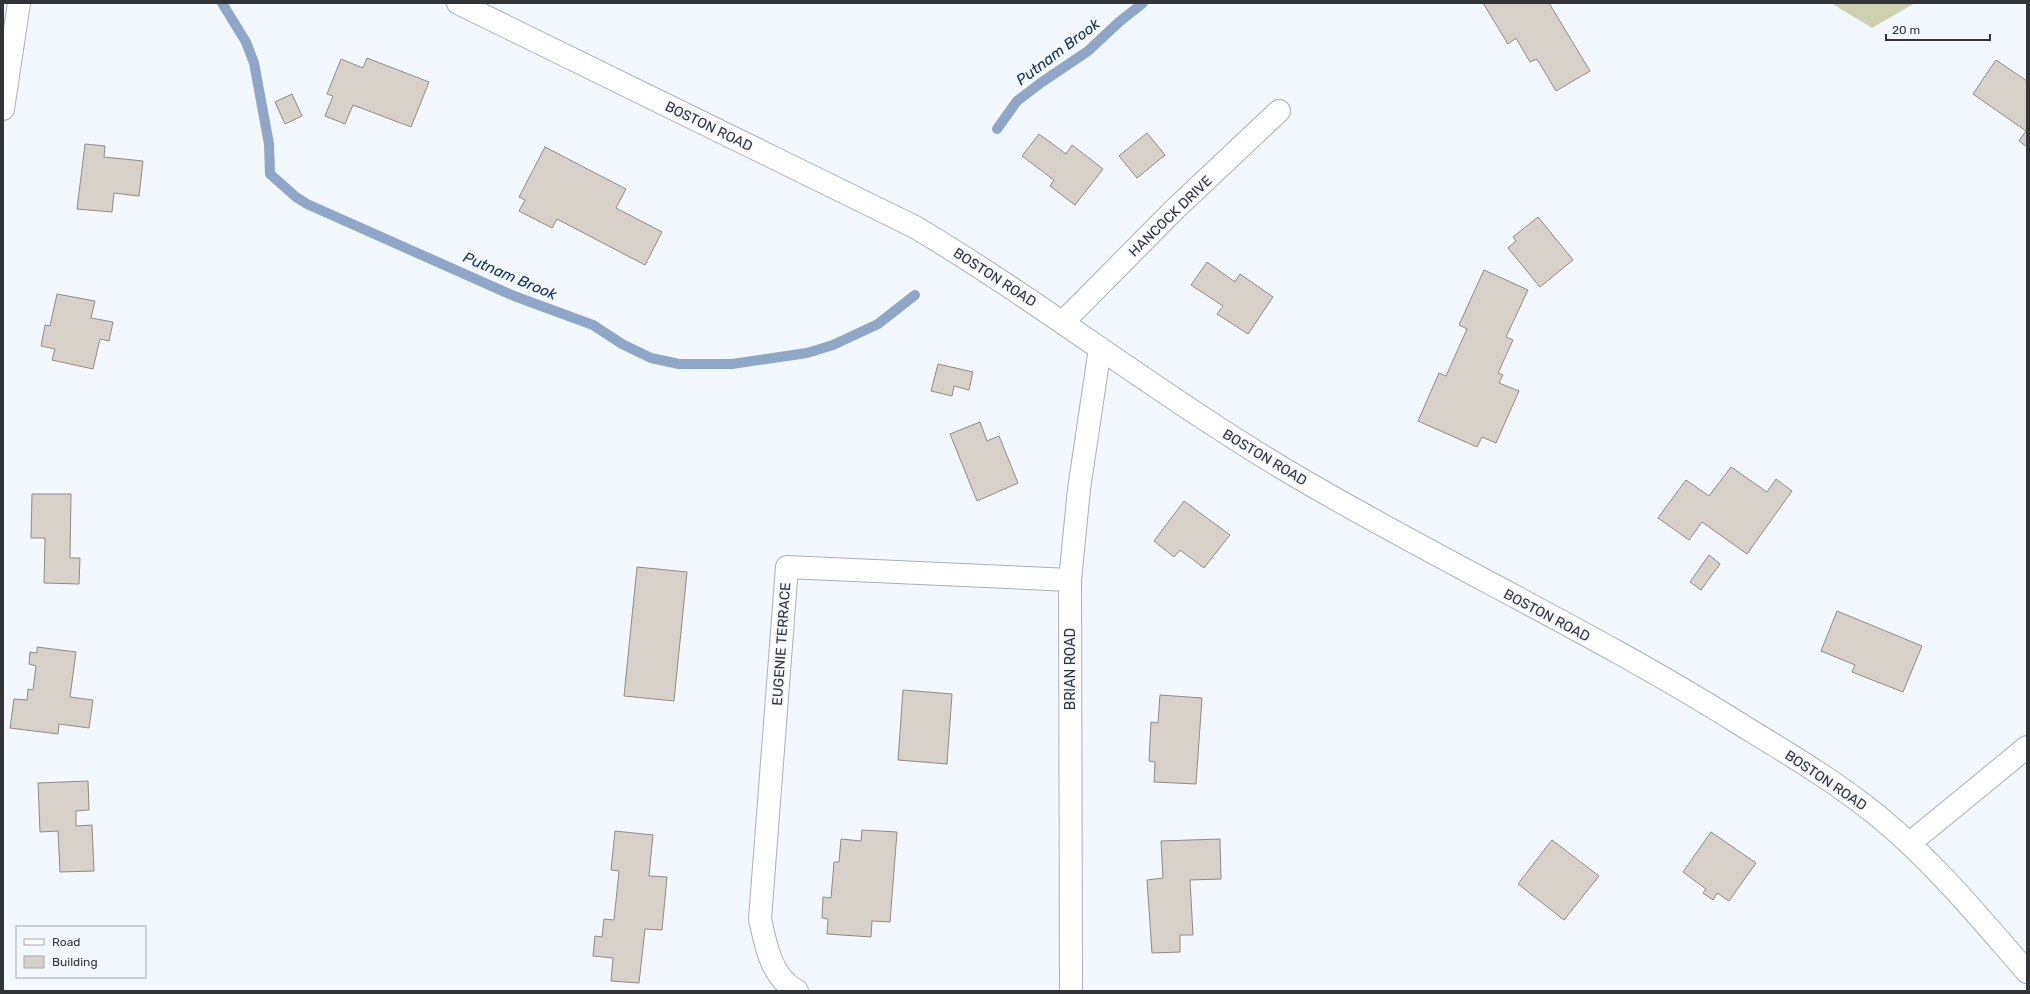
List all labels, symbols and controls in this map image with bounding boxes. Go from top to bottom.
water label: Putnam Brook [1013,15,1104,89]
scale bar [1886,16,1990,42]
text: 20 m [1892,23,1920,37]
street label: BOSTON ROAD [662,98,755,155]
street label: HANCOCK DRIVE [1125,172,1216,260]
street label: BOSTON ROAD [950,244,1039,311]
water label: Putnam Brook [460,248,560,304]
street label: BOSTON ROAD [1219,426,1310,489]
street label: EUGENIE TERRACE [769,582,794,706]
street label: BOSTON ROAD [1501,586,1593,645]
street label: BRIAN ROAD [1062,628,1079,710]
street label: BOSTON ROAD [1781,747,1870,814]
legend [16,926,146,978]
text: Road [52,935,80,949]
text: Building [52,955,98,969]

